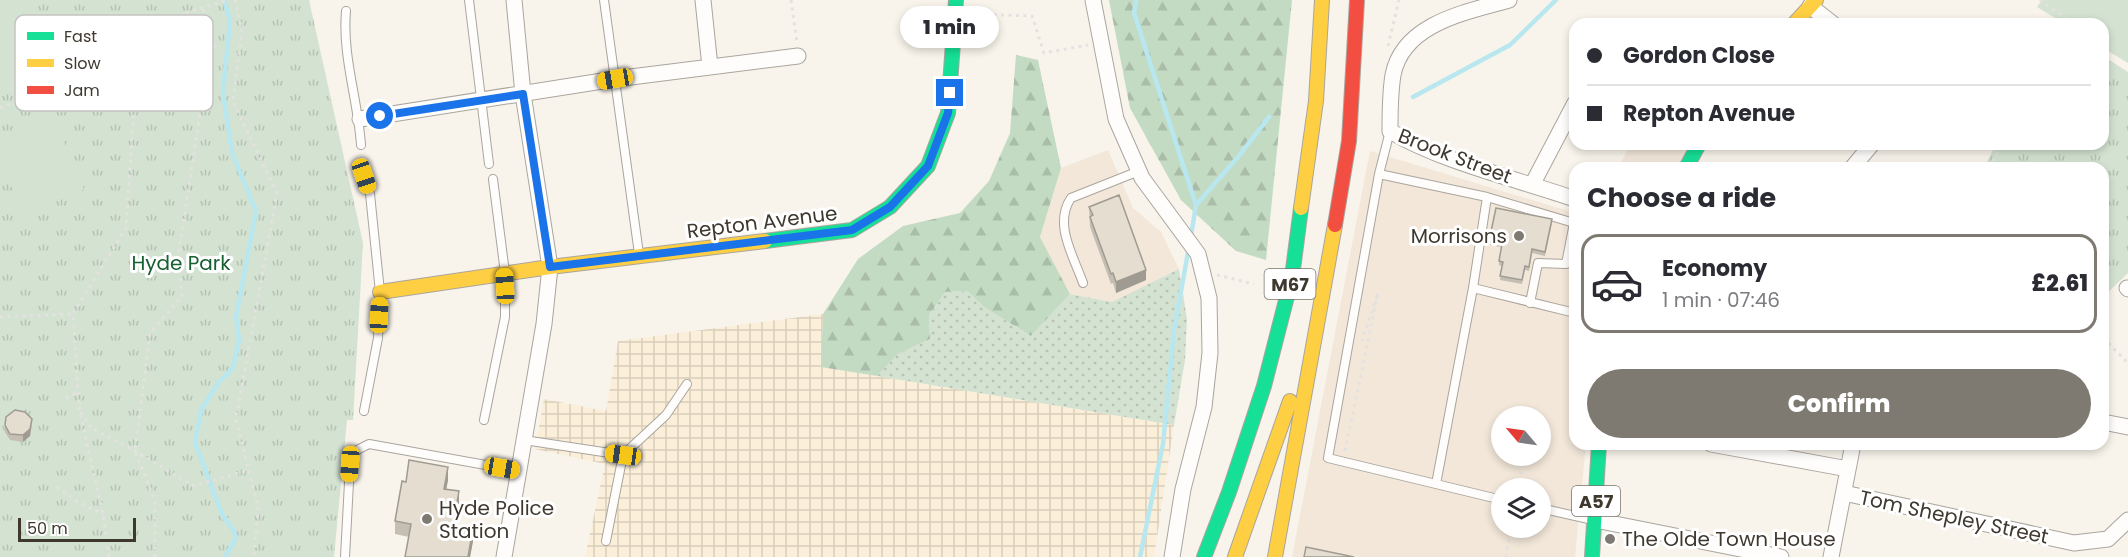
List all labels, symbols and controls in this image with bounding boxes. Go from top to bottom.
callout: 1 min [900,6,1000,48]
text: 1 min [923,13,976,41]
legend [15,15,213,111]
text: Fast [64,25,97,48]
text: Gordon Close [1623,40,1775,71]
text: Slow [64,52,101,75]
car [596,67,634,91]
text: Jam [64,79,100,102]
route end [936,79,963,106]
text: Repton Avenue [1623,98,1795,129]
route start [366,102,393,129]
street label: Brook Street [1394,122,1516,190]
car [350,156,378,196]
text: Choose a ride [1587,179,1776,216]
street label: Repton Avenue [685,199,839,245]
place label: Morrisons [1411,222,1507,250]
marker: Morrisons [1512,229,1526,243]
park label: Hyde Park [131,249,231,277]
text: Economy [1662,253,1767,284]
icon: car [1590,257,1644,311]
car [495,268,515,304]
text: £2.61 [2032,268,2088,299]
road number: M67 [1264,269,1316,299]
text: 1 min · 07:46 [1662,286,1780,314]
car [369,297,389,333]
button: Confirm [1587,369,2091,438]
north arrow [1491,406,1551,466]
map controls [1491,406,1551,538]
car [604,444,642,466]
car [340,445,360,483]
car [483,456,521,480]
button: layers [1491,478,1551,538]
street label: Tom Shepley Street [1857,483,2051,551]
road number: A57 [1572,486,1620,516]
place label: Hyde Police Station [439,494,554,545]
marker: Hyde Police Station [420,512,434,526]
scale bar [18,515,136,542]
text: 50 m [27,517,68,540]
place label: The Olde Town House [1622,525,1836,553]
marker: The Olde Town House [1603,532,1617,546]

